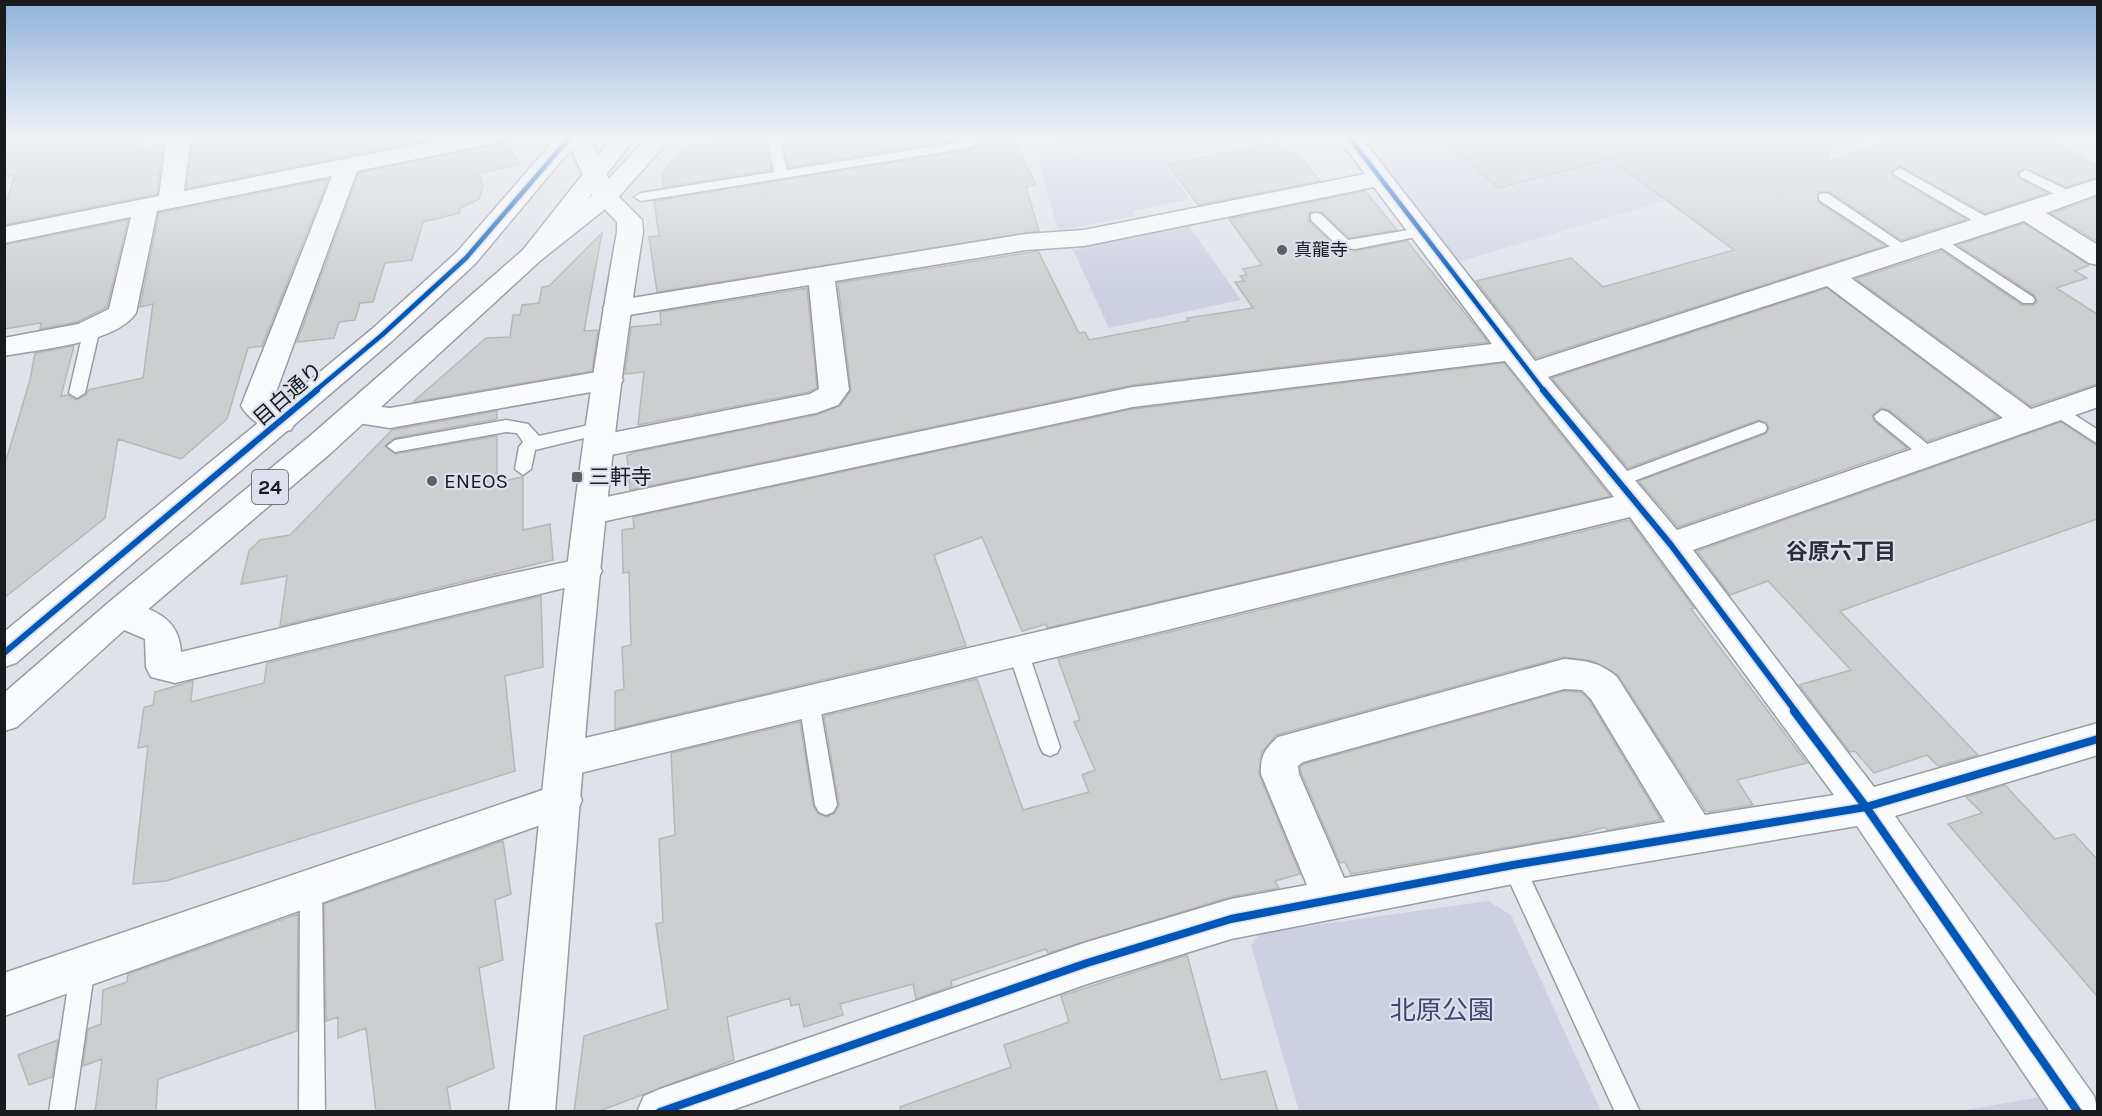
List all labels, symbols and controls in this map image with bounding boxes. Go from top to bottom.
place label: 真龍寺 [1294,239,1348,261]
marker: 真龍寺 [1275,243,1289,257]
street label: 目白通り [248,357,328,431]
place label: 三軒寺 [589,465,652,489]
place label: ENEOS [444,469,508,493]
road number: 24 [252,470,288,504]
marker: 三軒寺 [570,470,584,484]
marker: ENEOS [425,474,439,488]
district label: 谷原六丁目 [1786,539,1896,565]
park label: 北原公園 [1390,995,1494,1026]

